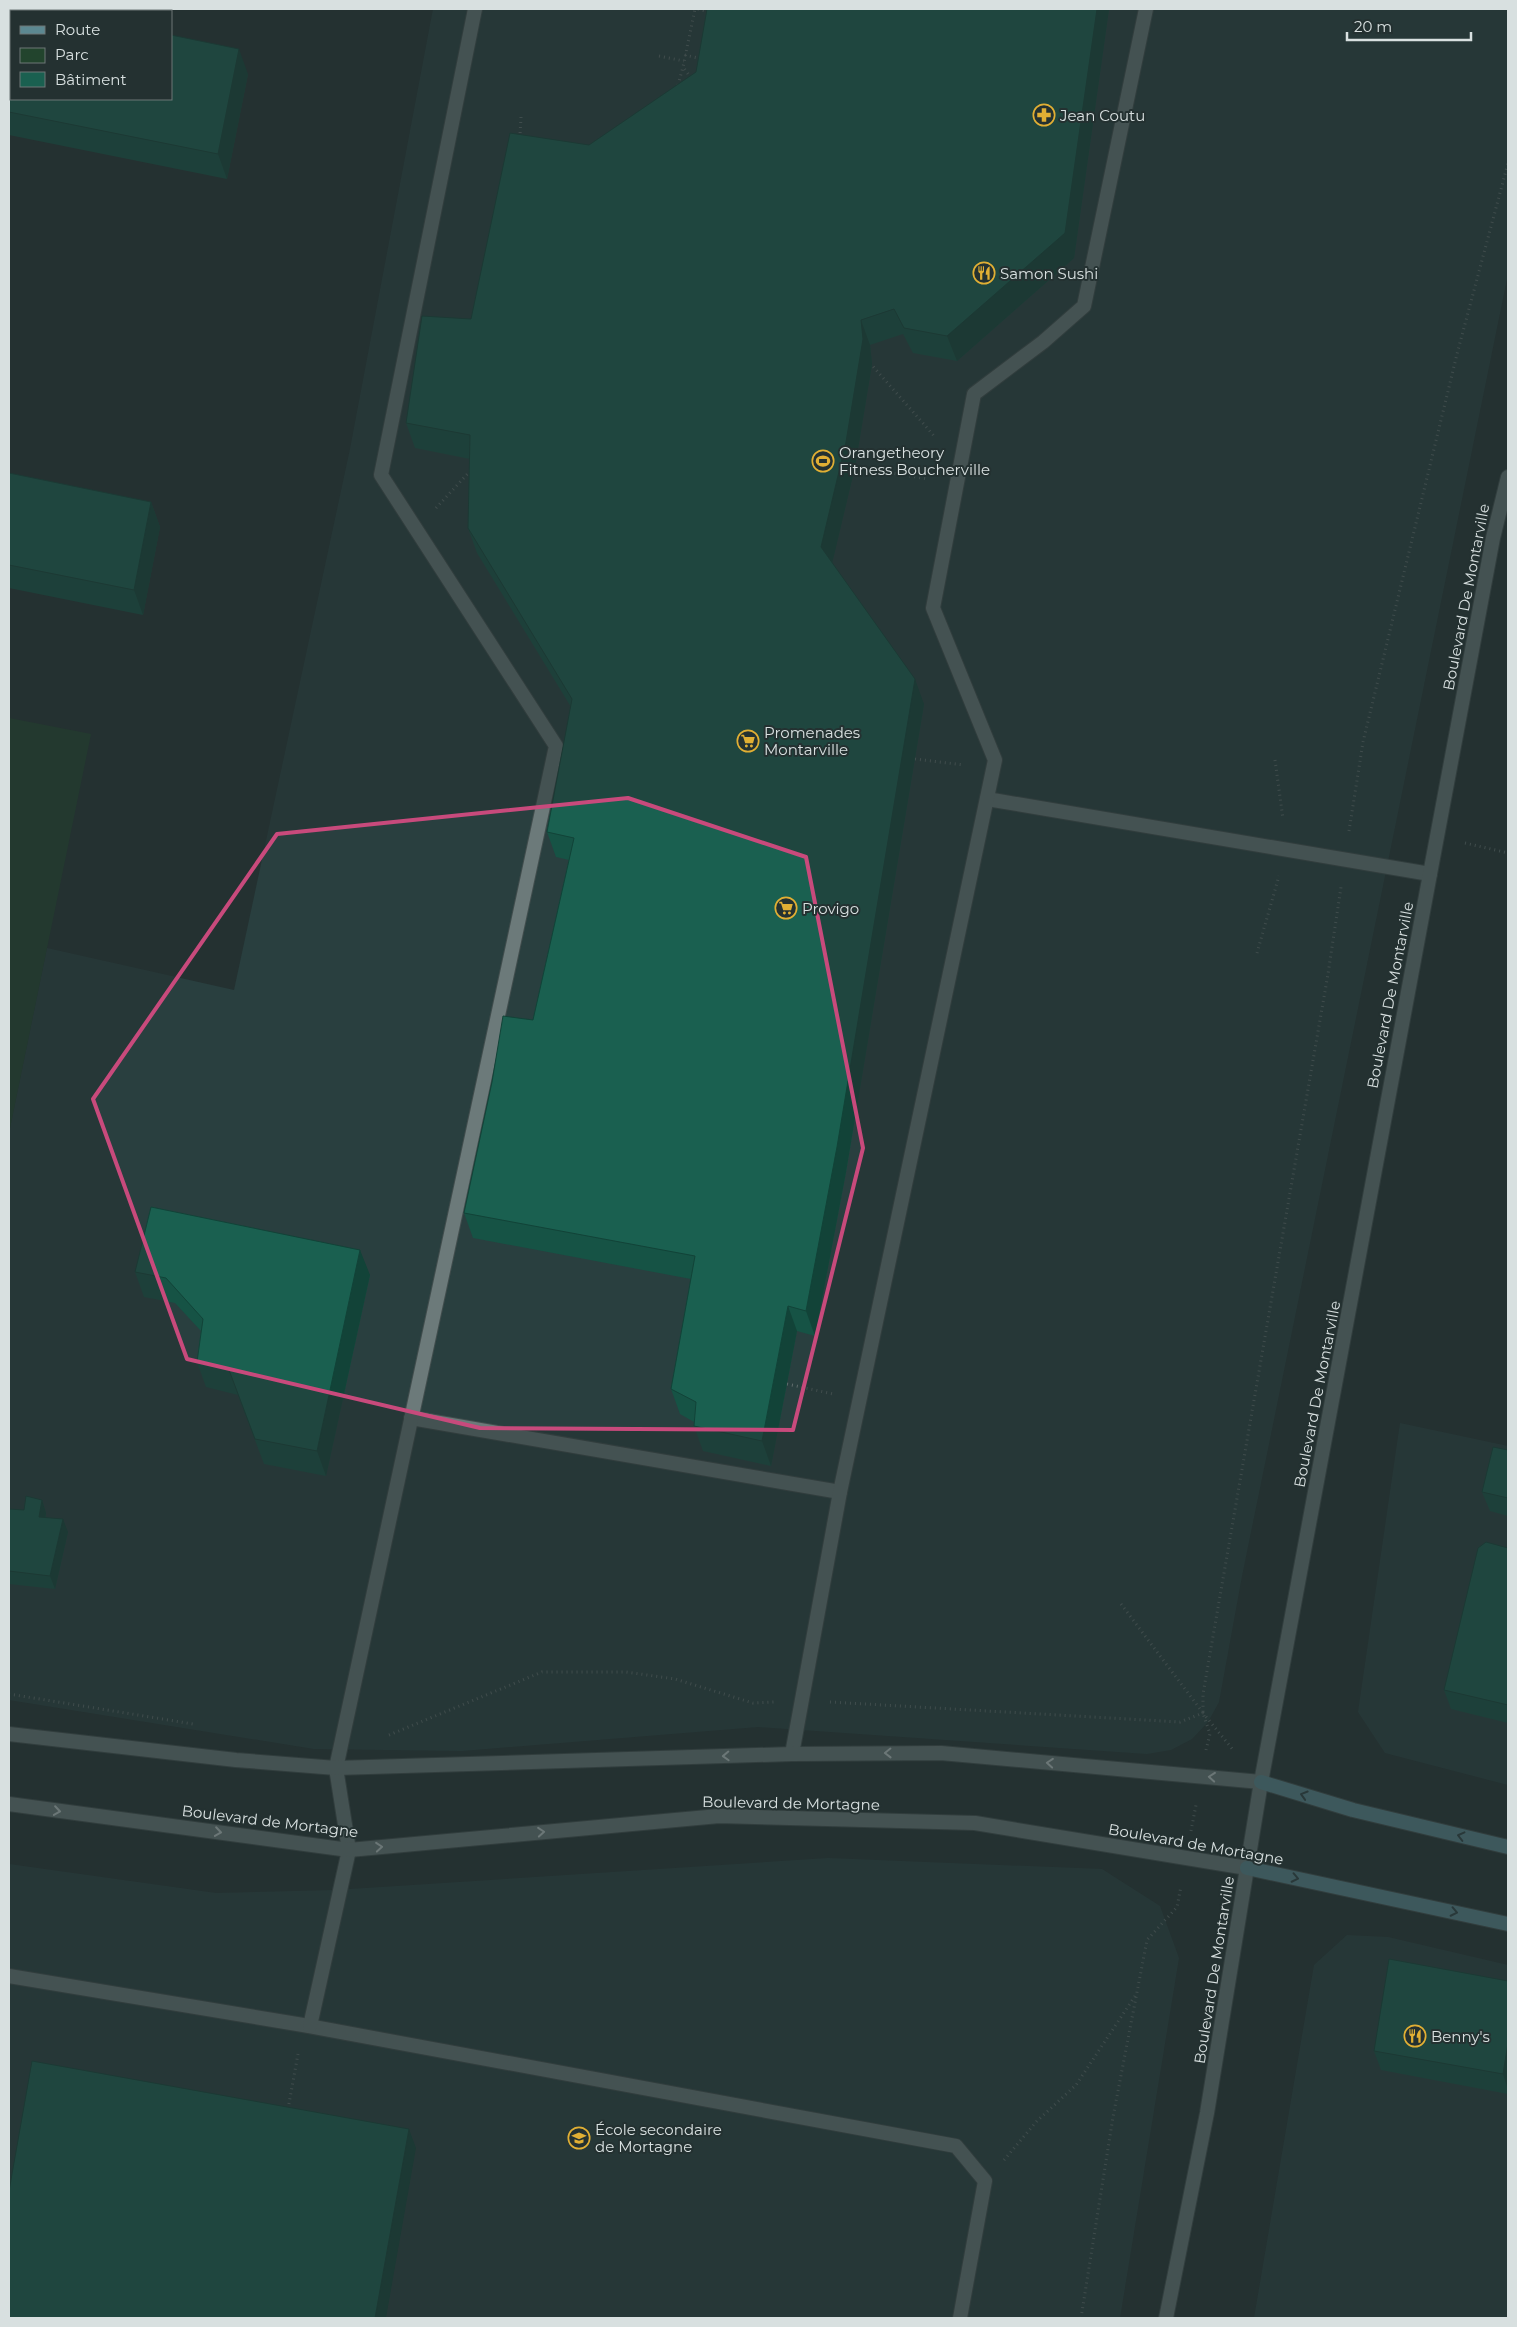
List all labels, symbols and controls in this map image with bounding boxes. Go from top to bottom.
legend [10,10,172,100]
scale bar [1347,10,1471,42]
text: 20 m [1354,17,1392,36]
text: Route [55,20,100,39]
text: Parc [55,45,89,64]
text: Bâtiment [55,70,127,89]
pharmacy icon: Jean Coutu [1032,103,1056,127]
place label: Jean Coutu [1059,106,1145,125]
restaurant icon: Samon Sushi [972,261,996,285]
place label: Samon Sushi [1000,264,1098,283]
place label: Orangetheory Fitness Boucherville [839,443,990,479]
sports icon: Orangetheory Fitness Boucherville [811,449,835,473]
street label: Boulevard De Montarville [1439,502,1493,692]
place label: Promenades Montarville [764,723,860,759]
supermarket icon: Promenades Montarville [736,729,760,753]
supermarket icon: Provigo [774,896,798,920]
place label: Provigo [802,899,859,918]
street label: Boulevard De Montarville [1363,900,1417,1090]
street label: Boulevard De Montarville [1290,1299,1344,1489]
one-way arrow [884,1748,892,1758]
one-way arrow [722,1751,730,1762]
one-way arrow [1046,1757,1054,1768]
one-way arrow [1208,1772,1216,1783]
one-way arrow [1300,1790,1308,1800]
street label: Boulevard de Mortagne [702,1792,880,1814]
street label: Boulevard de Mortagne [181,1801,359,1841]
one-way arrow [53,1805,61,1816]
street label: Boulevard de Mortagne [1107,1819,1285,1869]
one-way arrow [214,1826,222,1837]
one-way arrow [537,1827,545,1838]
one-way arrow [1456,1831,1465,1842]
one-way arrow [376,1842,384,1853]
one-way arrow [1290,1872,1299,1883]
street label: Boulevard De Montarville [1190,1875,1238,2065]
one-way arrow [1449,1906,1458,1917]
restaurant icon: Benny's [1403,2024,1427,2048]
place label: Benny's [1431,2027,1490,2046]
place label: École secondaire de Mortagne [595,2120,722,2156]
school or university icon: École secondaire de Mortagne [567,2126,591,2150]

